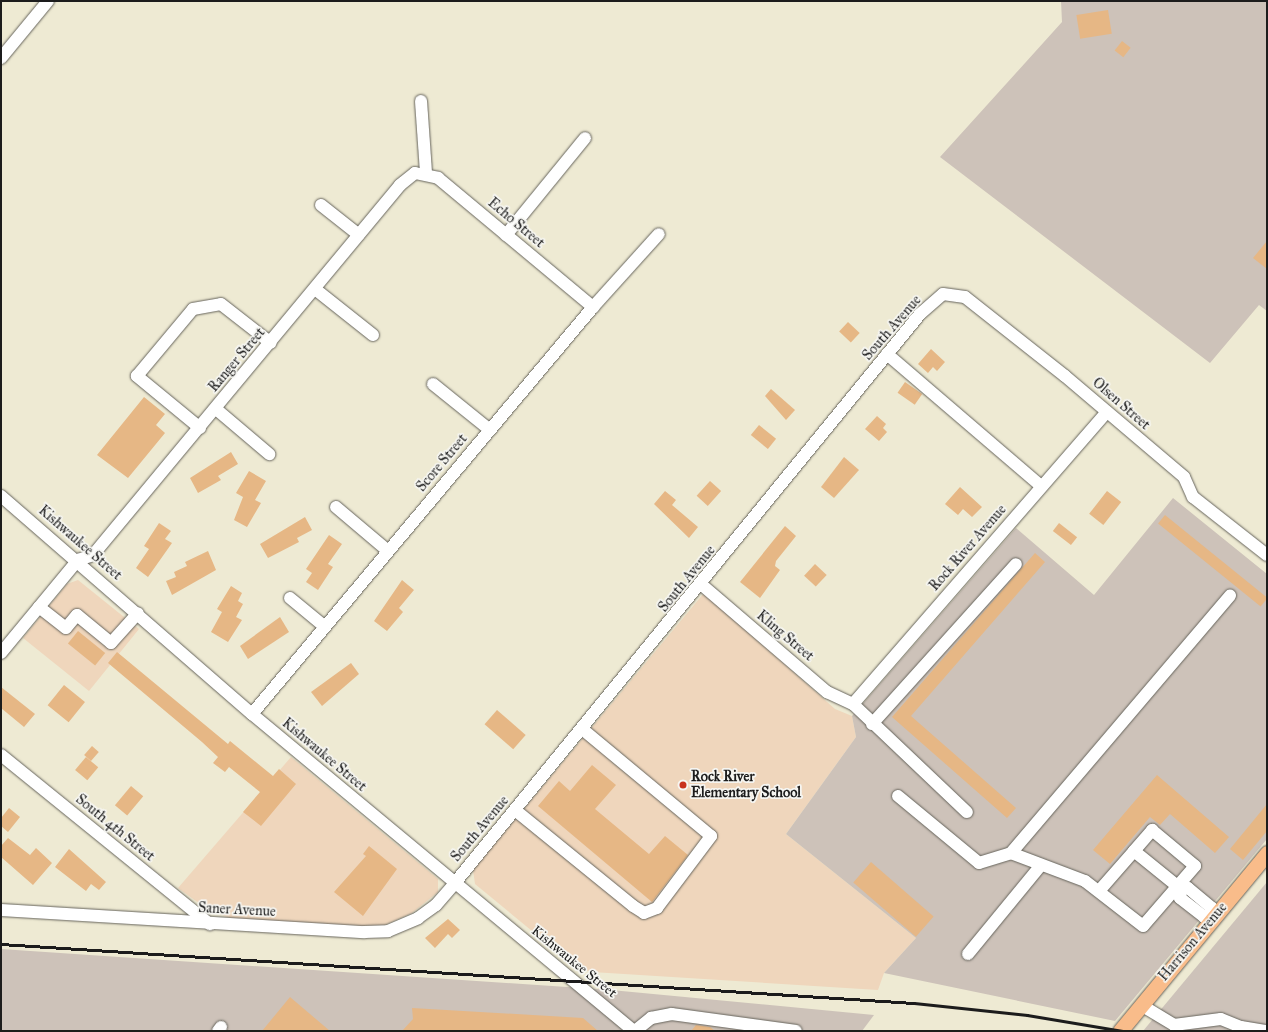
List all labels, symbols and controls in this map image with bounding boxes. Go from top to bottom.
street label: Echo Street [484,195,548,251]
street label: South Avenue [859,292,925,364]
street label: Ranger Street [205,324,269,396]
street label: Olsen Street [1089,374,1153,434]
street label: Score Street [413,431,471,495]
street label: Kishwaukee Street [35,502,125,584]
street label: Rock River Avenue [926,502,1010,594]
street label: South Avenue [655,542,719,616]
street label: Kling Street [753,607,817,665]
street label: Kishwaukee Street [278,715,370,795]
place label: Rock River Elementary School [691,769,801,802]
marker: Rock River Elementary School [678,780,688,790]
street label: South 4th Street [72,791,158,865]
street label: South Avenue [448,793,512,865]
street label: Harrison Avenue [1155,899,1231,985]
street label: Saner Avenue [198,900,276,920]
street label: Kishwaukee Street [528,922,620,1002]

